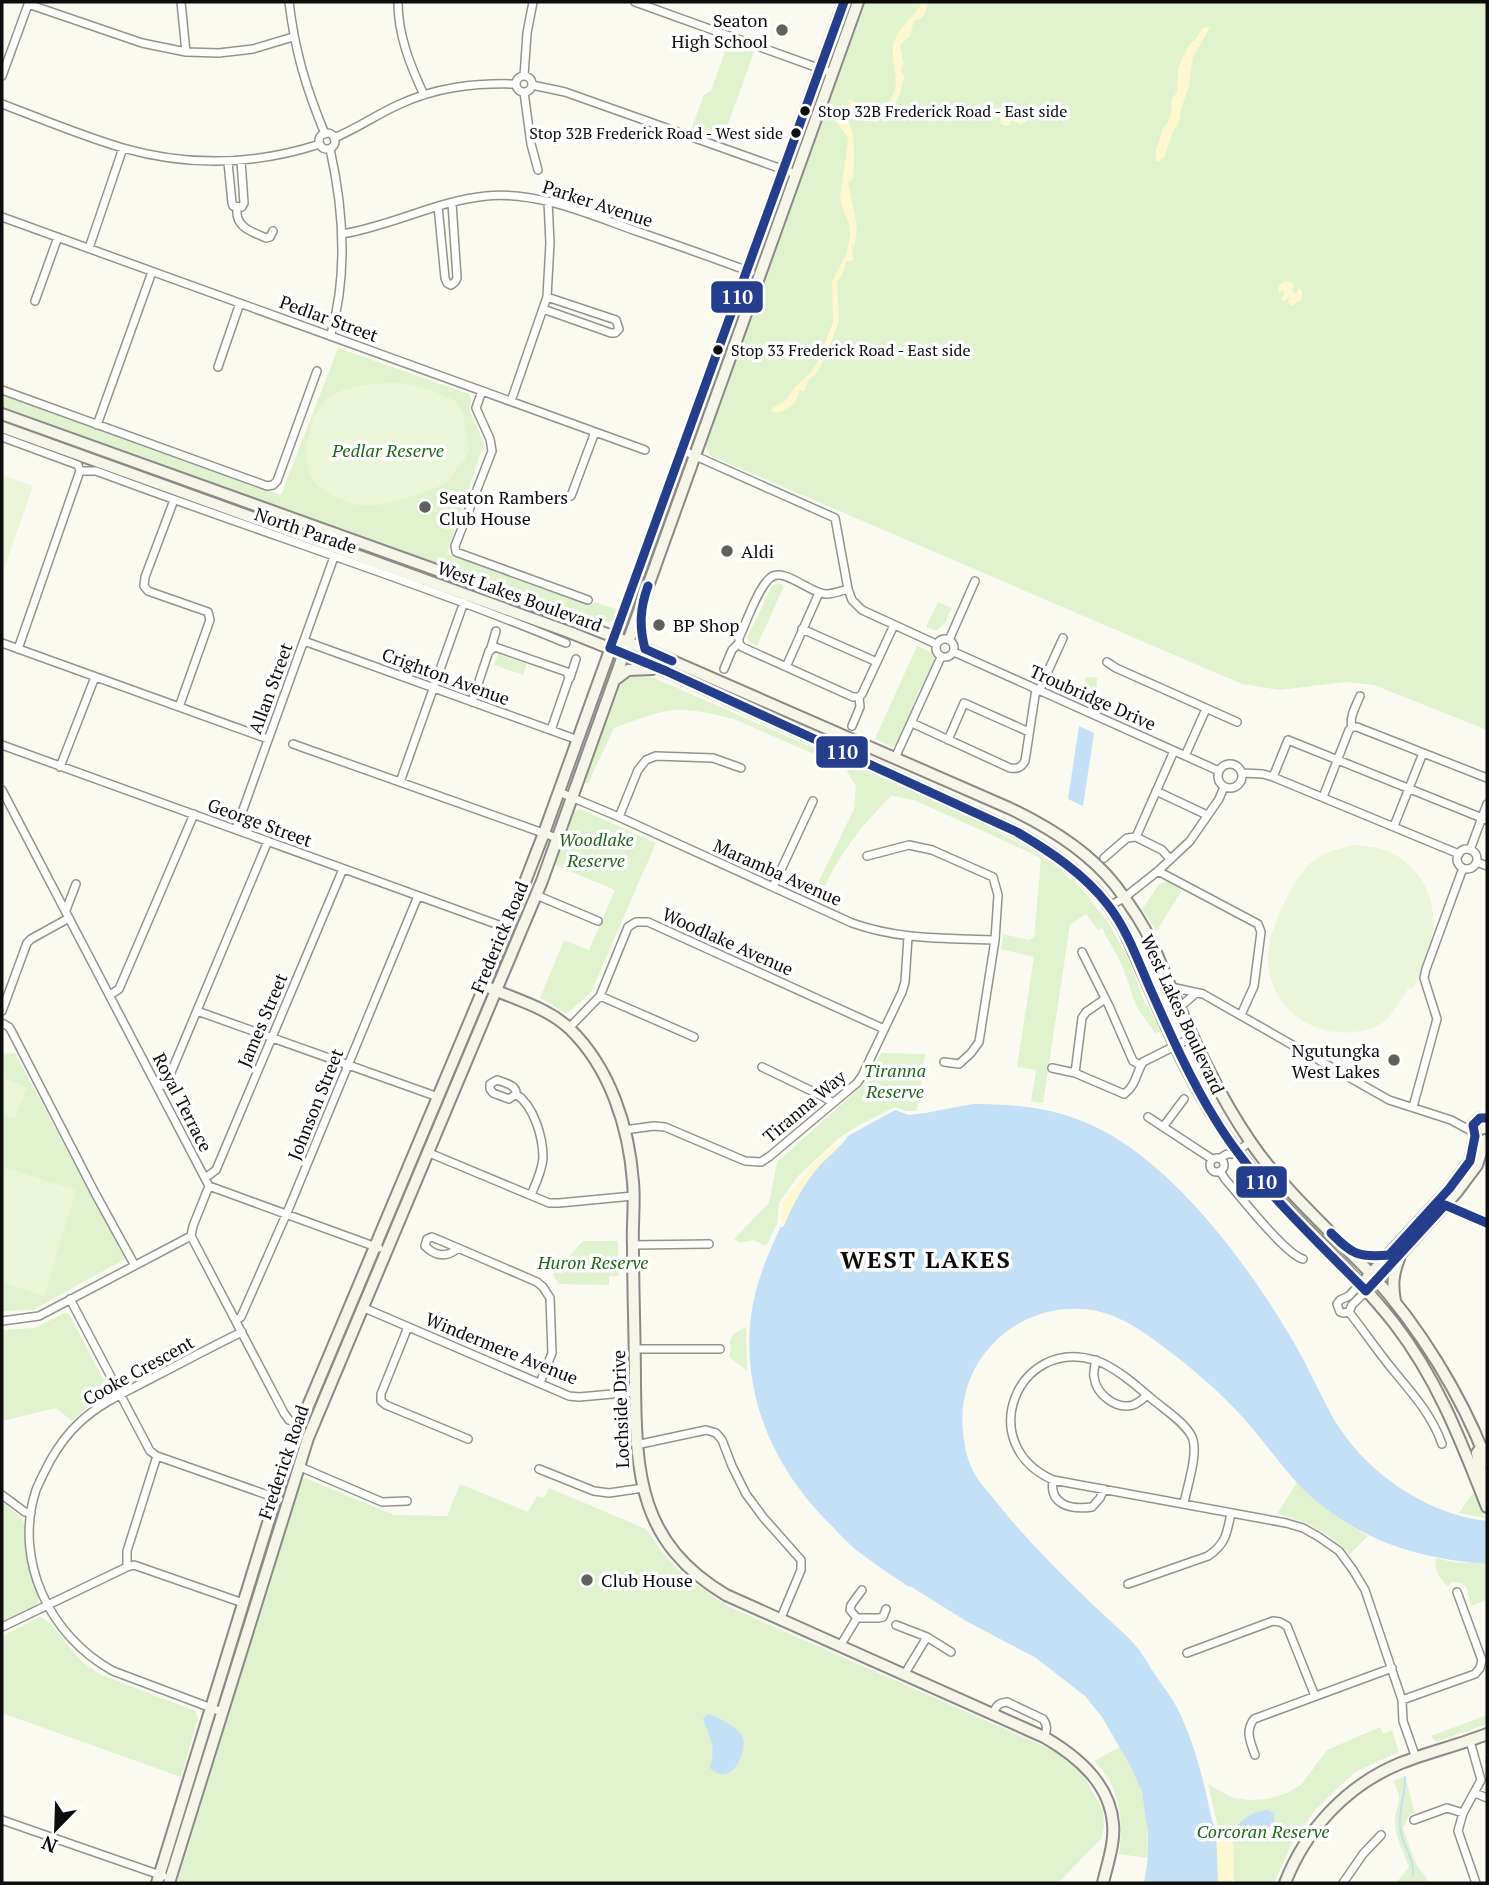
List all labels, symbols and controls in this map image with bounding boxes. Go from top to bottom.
place label: Seaton High School [671,8,768,53]
marker: Seaton High School [774,22,790,38]
place label: Stop 32B Frederick Road - East side [818,100,1067,122]
marker: Stop 32B Frederick Road - East side [798,104,812,118]
place label: Stop 32B Frederick Road - West side [529,122,783,144]
marker: Stop 32B Frederick Road - West side [789,126,803,140]
street label: Parker Avenue [540,174,656,232]
line badge: 110 [710,280,764,314]
text: 110 [721,284,753,309]
street label: Pedlar Street [276,289,382,347]
place label: Stop 33 Frederick Road - East side [731,339,970,361]
marker: Stop 33 Frederick Road - East side [711,343,725,357]
park label: Pedlar Reserve [331,438,444,462]
place label: Seaton Rambers Club House [439,485,568,530]
marker: Seaton Rambers Club House [417,499,433,515]
street label: North Parade [252,501,360,559]
place label: Aldi [741,539,774,563]
marker: Aldi [719,543,735,559]
street label: West Lakes Boulevard [434,555,606,637]
place label: BP Shop [673,613,740,637]
marker: BP Shop [651,617,667,633]
street label: Allan Street [242,639,298,737]
street label: Crighton Avenue [379,642,513,710]
street label: Troubridge Drive [1026,658,1160,736]
line badge: 110 [815,735,869,769]
text: 110 [826,739,858,764]
street label: George Street [205,792,316,852]
park label: Woodlake Reserve [558,827,634,872]
street label: Maramba Avenue [710,833,846,911]
street label: Frederick Road [465,877,533,997]
street label: Woodlake Avenue [659,901,797,981]
street label: West Lakes Boulevard [1135,930,1231,1098]
street label: James Street [231,969,293,1071]
place label: Ngutungka West Lakes [1291,1038,1380,1083]
street label: Johnson Street [282,1044,348,1163]
street label: Royal Terrace [148,1049,218,1155]
marker: Ngutungka West Lakes [1386,1052,1402,1068]
park label: Tiranna Reserve [864,1058,926,1103]
street label: Tiranna Way [758,1064,851,1148]
line badge: 110 [1235,1165,1288,1199]
text: 110 [1245,1169,1277,1194]
district label: WEST LAKES [840,1243,1012,1275]
park label: Huron Reserve [537,1250,648,1274]
street label: Windermere Avenue [422,1306,582,1390]
street label: Cooke Crescent [78,1329,198,1410]
street label: Lochside Drive [606,1349,634,1469]
street label: Frederick Road [252,1402,314,1522]
place label: Club House [601,1568,693,1592]
marker: Club House [579,1572,595,1588]
north arrow [21,1794,91,1864]
park label: Corcoran Reserve [1197,1819,1329,1843]
text: N [37,1831,61,1859]

